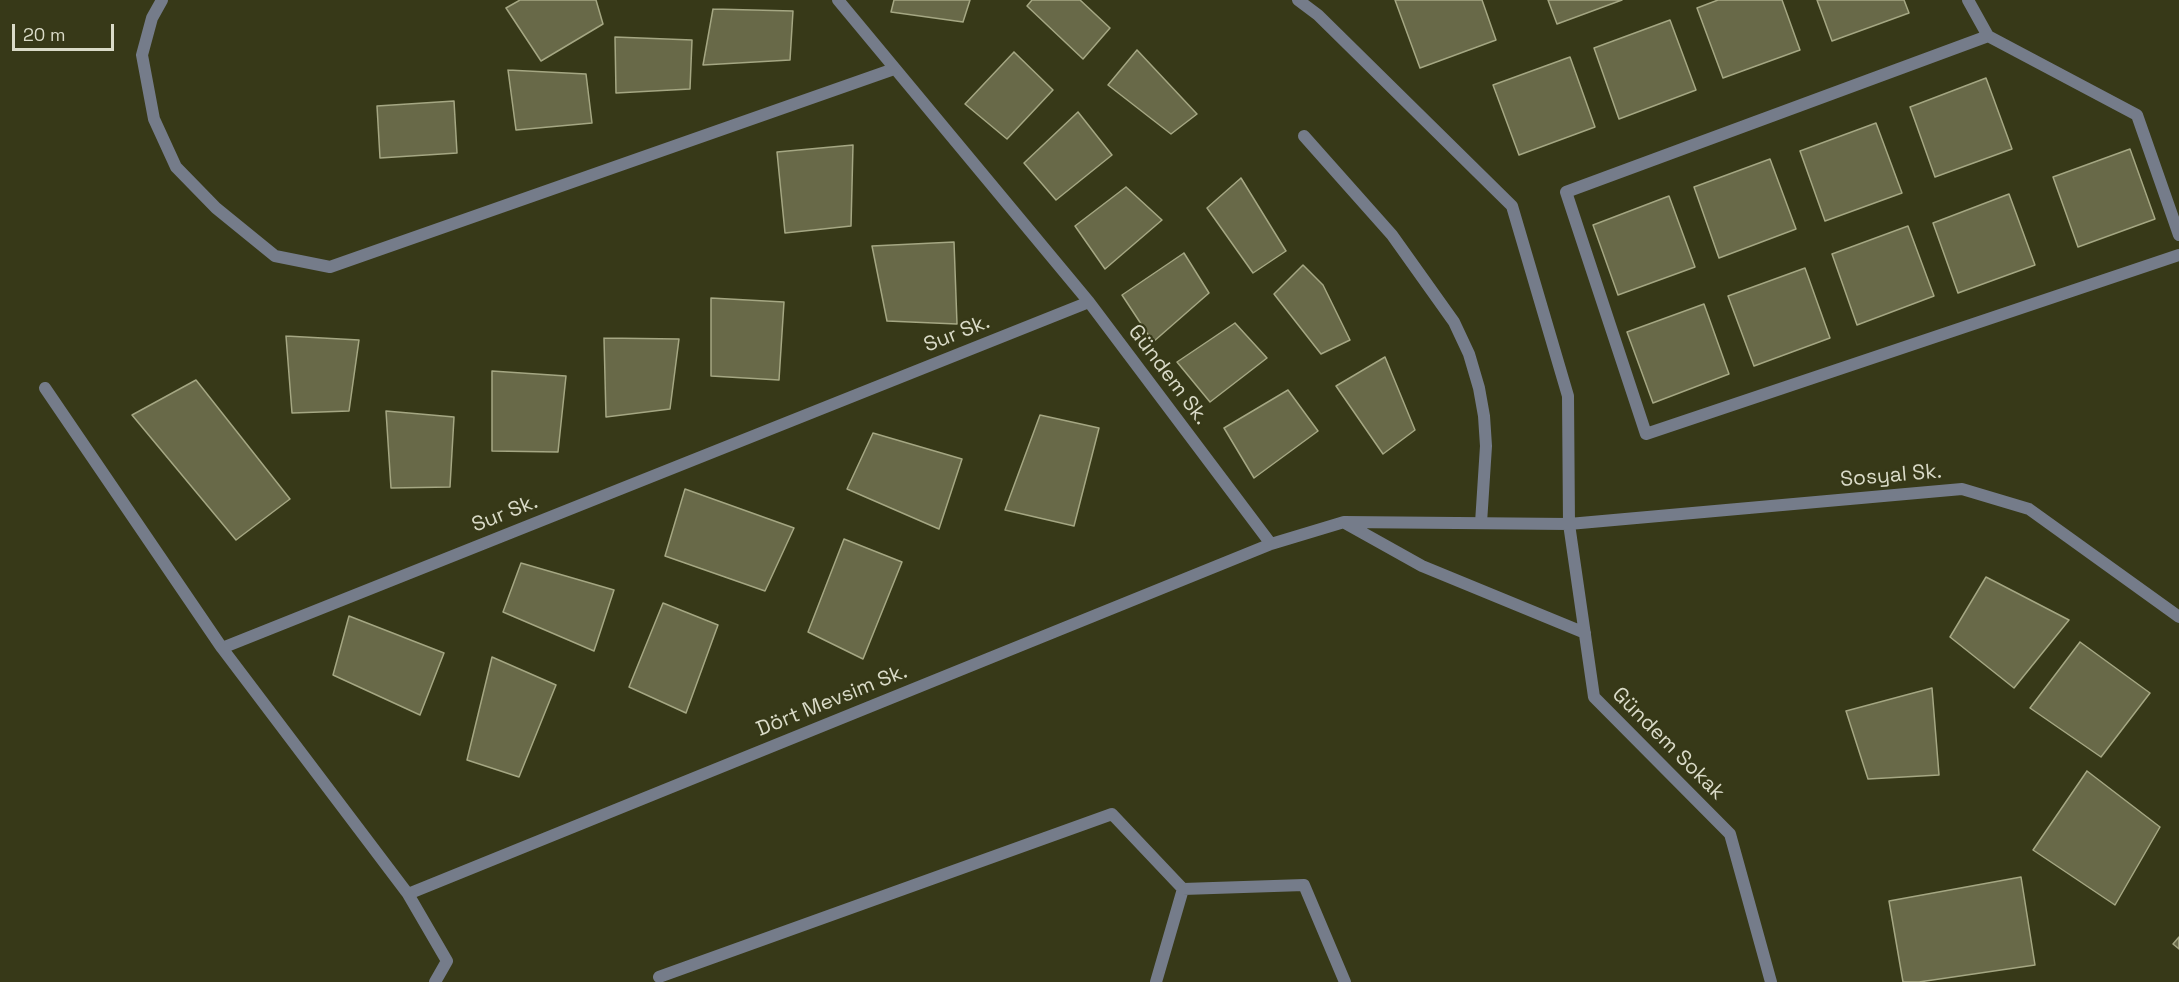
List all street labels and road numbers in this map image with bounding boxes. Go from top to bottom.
street label: Sur Sk. [921,309,993,359]
street label: Gündem Sk. [1122,320,1214,430]
street label: Sosyal Sk. [1839,459,1943,493]
street label: Sur Sk. [469,489,541,539]
street label: Dört Mevsim Sk. [753,659,911,743]
street label: Gündem Sokak [1606,682,1730,806]

